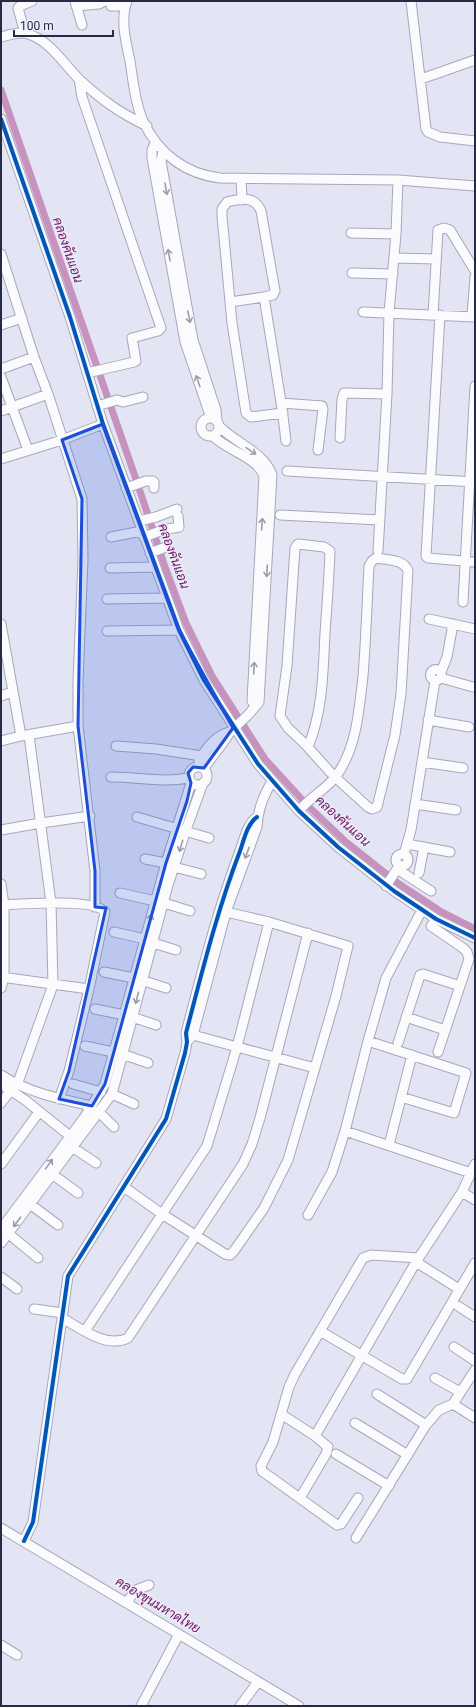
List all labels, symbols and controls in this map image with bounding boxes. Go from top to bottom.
scale bar [14,12,113,38]
text: 100 m [20,19,54,33]
one-way arrow [162,183,170,196]
water label: คลองคันแอน [50,215,86,285]
one-way arrow [165,249,173,262]
one-way arrow [185,311,193,324]
one-way arrow [194,375,201,388]
one-way arrow [245,447,257,455]
one-way arrow [258,518,265,531]
water label: คลองคันแอน [155,521,193,591]
one-way arrow [263,564,270,577]
one-way arrow [250,662,258,675]
water label: คลองคันแอน [313,793,374,850]
one-way arrow [177,840,184,853]
one-way arrow [243,847,250,860]
one-way arrow [147,913,154,926]
one-way arrow [132,991,140,1004]
one-way arrow [45,1159,53,1170]
one-way arrow [13,1216,21,1227]
water label: คลองขุนมหาดไทย [112,1573,204,1638]

